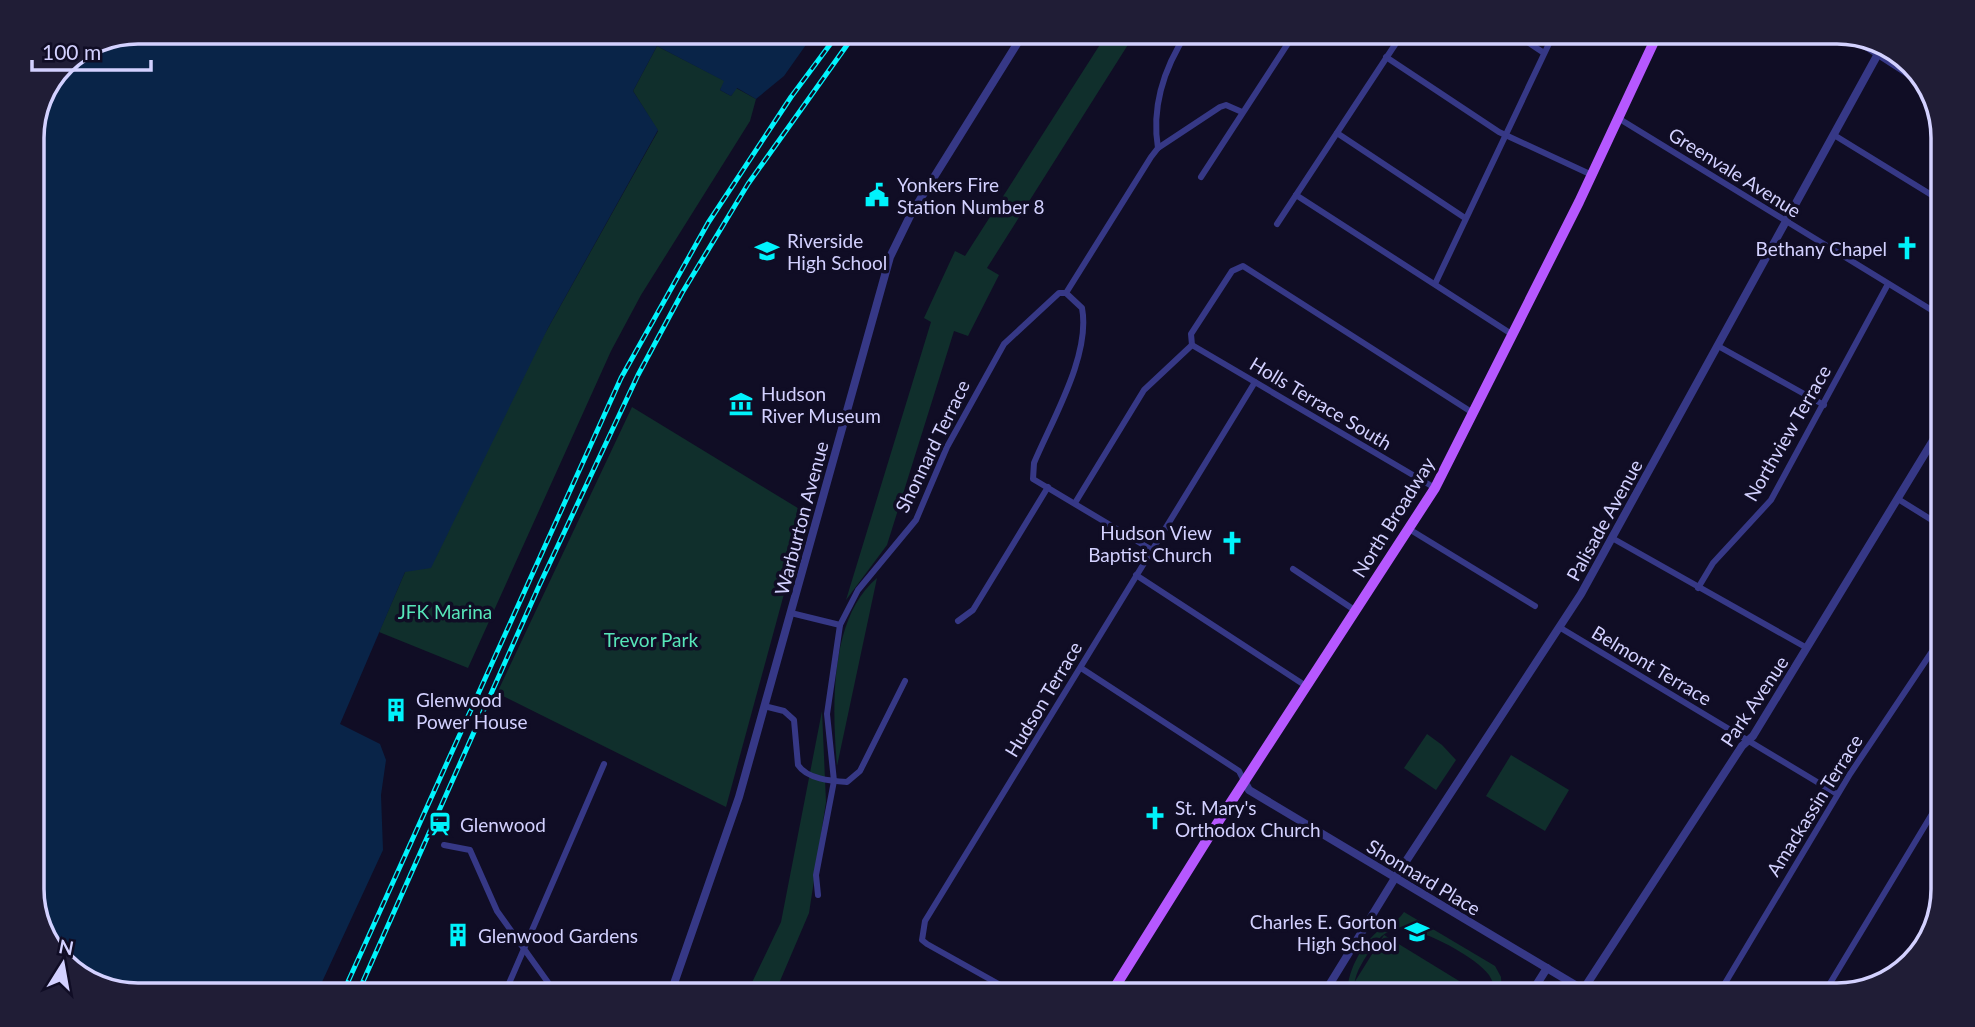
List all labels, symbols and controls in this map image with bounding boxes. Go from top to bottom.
scale bar [32,28,150,72]
text: 100 m [42,39,101,64]
street label: Greenvale Avenue [1665,122,1805,222]
place label: Yonkers Fire Station Number 8 [897,173,1045,218]
public building icon: Yonkers Fire Station Number 8 [863,181,891,209]
place label: Riverside High School [787,229,887,274]
church icon: Bethany Chapel [1893,234,1921,262]
school or university icon: Riverside High School [753,237,781,265]
place label: Bethany Chapel [1756,237,1887,260]
street label: Holls Terrace South [1246,352,1396,454]
street label: Northview Terrace [1739,361,1835,505]
street label: Shonnard Terrace [890,376,974,516]
place label: Hudson River Museum [761,382,881,427]
museum icon: Hudson River Museum [727,390,755,418]
street label: Warburton Avenue [769,439,833,597]
street label: North Broadway [1347,452,1439,581]
street label: Palisade Avenue [1561,455,1647,585]
place label: Hudson View Baptist Church [1088,521,1212,566]
church icon: Hudson View Baptist Church [1218,529,1246,557]
park label: JFK Marina [398,600,492,623]
street label: Belmont Terrace [1588,620,1716,710]
park label: Trevor Park [604,628,698,651]
street label: Hudson Terrace [1000,637,1086,761]
street label: Park Avenue [1715,651,1793,751]
place label: Glenwood Power House [416,688,528,733]
building icon: Glenwood Power House [382,696,410,724]
street label: Amackassin Terrace [1761,730,1867,880]
place label: St. Mary's Orthodox Church [1175,796,1321,841]
church icon: St. Mary's Orthodox Church [1141,804,1169,832]
station icon: Glenwood [426,810,454,838]
place label: Glenwood [460,813,546,836]
street label: Shonnard Place [1363,834,1485,920]
place label: Charles E. Gorton High School [1250,910,1397,955]
school or university icon: Charles E. Gorton High School [1403,918,1431,946]
building icon: Glenwood Gardens [444,921,472,949]
place label: Glenwood Gardens [478,924,638,947]
north arrow [28,929,98,999]
text: N [57,934,76,960]

